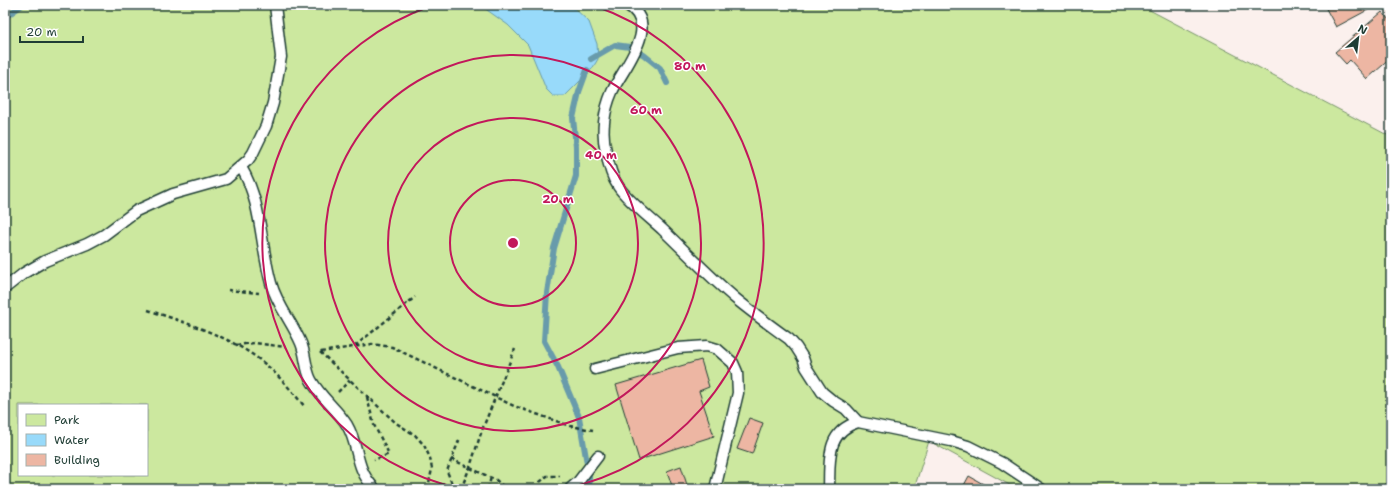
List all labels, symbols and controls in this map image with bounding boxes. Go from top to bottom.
scale bar [20,18,83,44]
north arrow [1338,18,1378,58]
text: N [1355,21,1370,38]
text: 20 m [26,24,57,40]
text: 80 m [674,58,706,74]
text: 60 m [630,102,662,118]
text: 40 m [585,147,617,163]
text: 20 m [542,191,574,207]
centre of rings [506,236,520,250]
legend [18,404,148,476]
text: Park [54,412,80,428]
text: Water [54,432,90,448]
text: Building [54,452,100,468]

